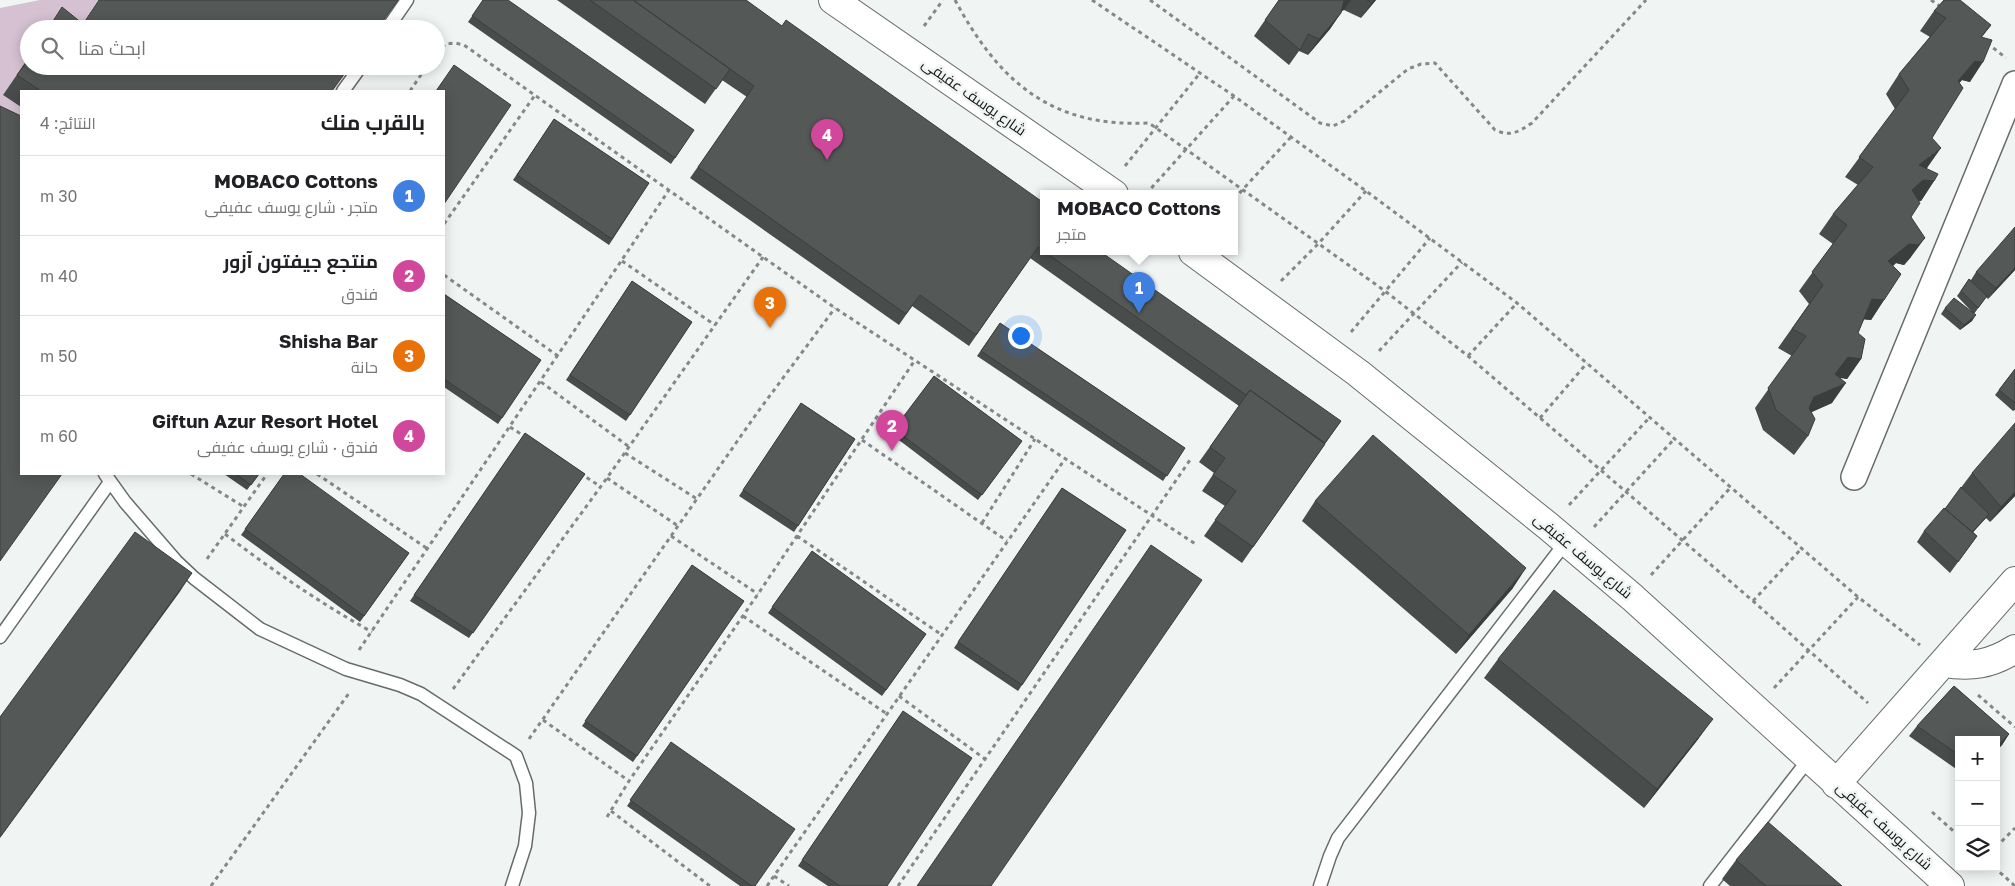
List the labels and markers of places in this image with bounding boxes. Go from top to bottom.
pin: 4 [811,119,843,160]
pin: 1 [1123,272,1155,313]
pin: 3 [754,287,786,328]
pin: 2 [876,410,908,451]

